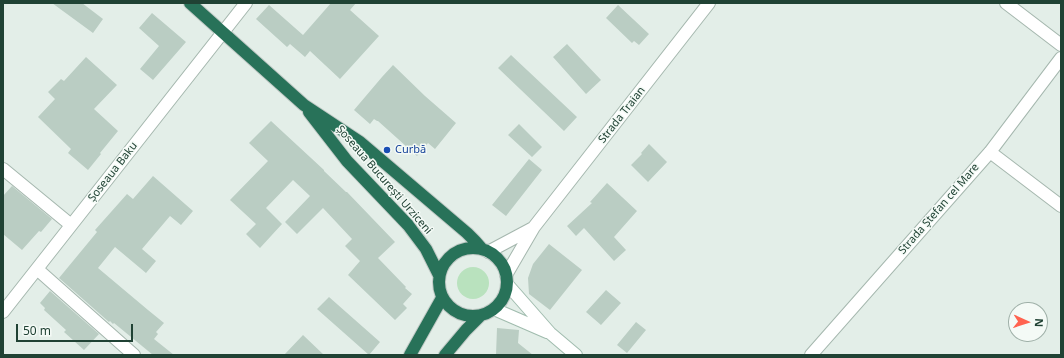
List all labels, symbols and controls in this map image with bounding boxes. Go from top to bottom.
street label: Strada Traian [596,84,648,146]
street label: Șoseaua București Urziceni [333,123,435,237]
street label: Șoseaua Baku [86,140,140,204]
place label: Curbă [395,143,426,157]
marker: Curbă [382,145,392,155]
street label: Strada Ștefan cel Mare [896,161,982,257]
north arrow [1008,302,1048,342]
scale bar [18,316,135,342]
text: N [1032,318,1047,327]
text: 50 m [23,322,51,339]

